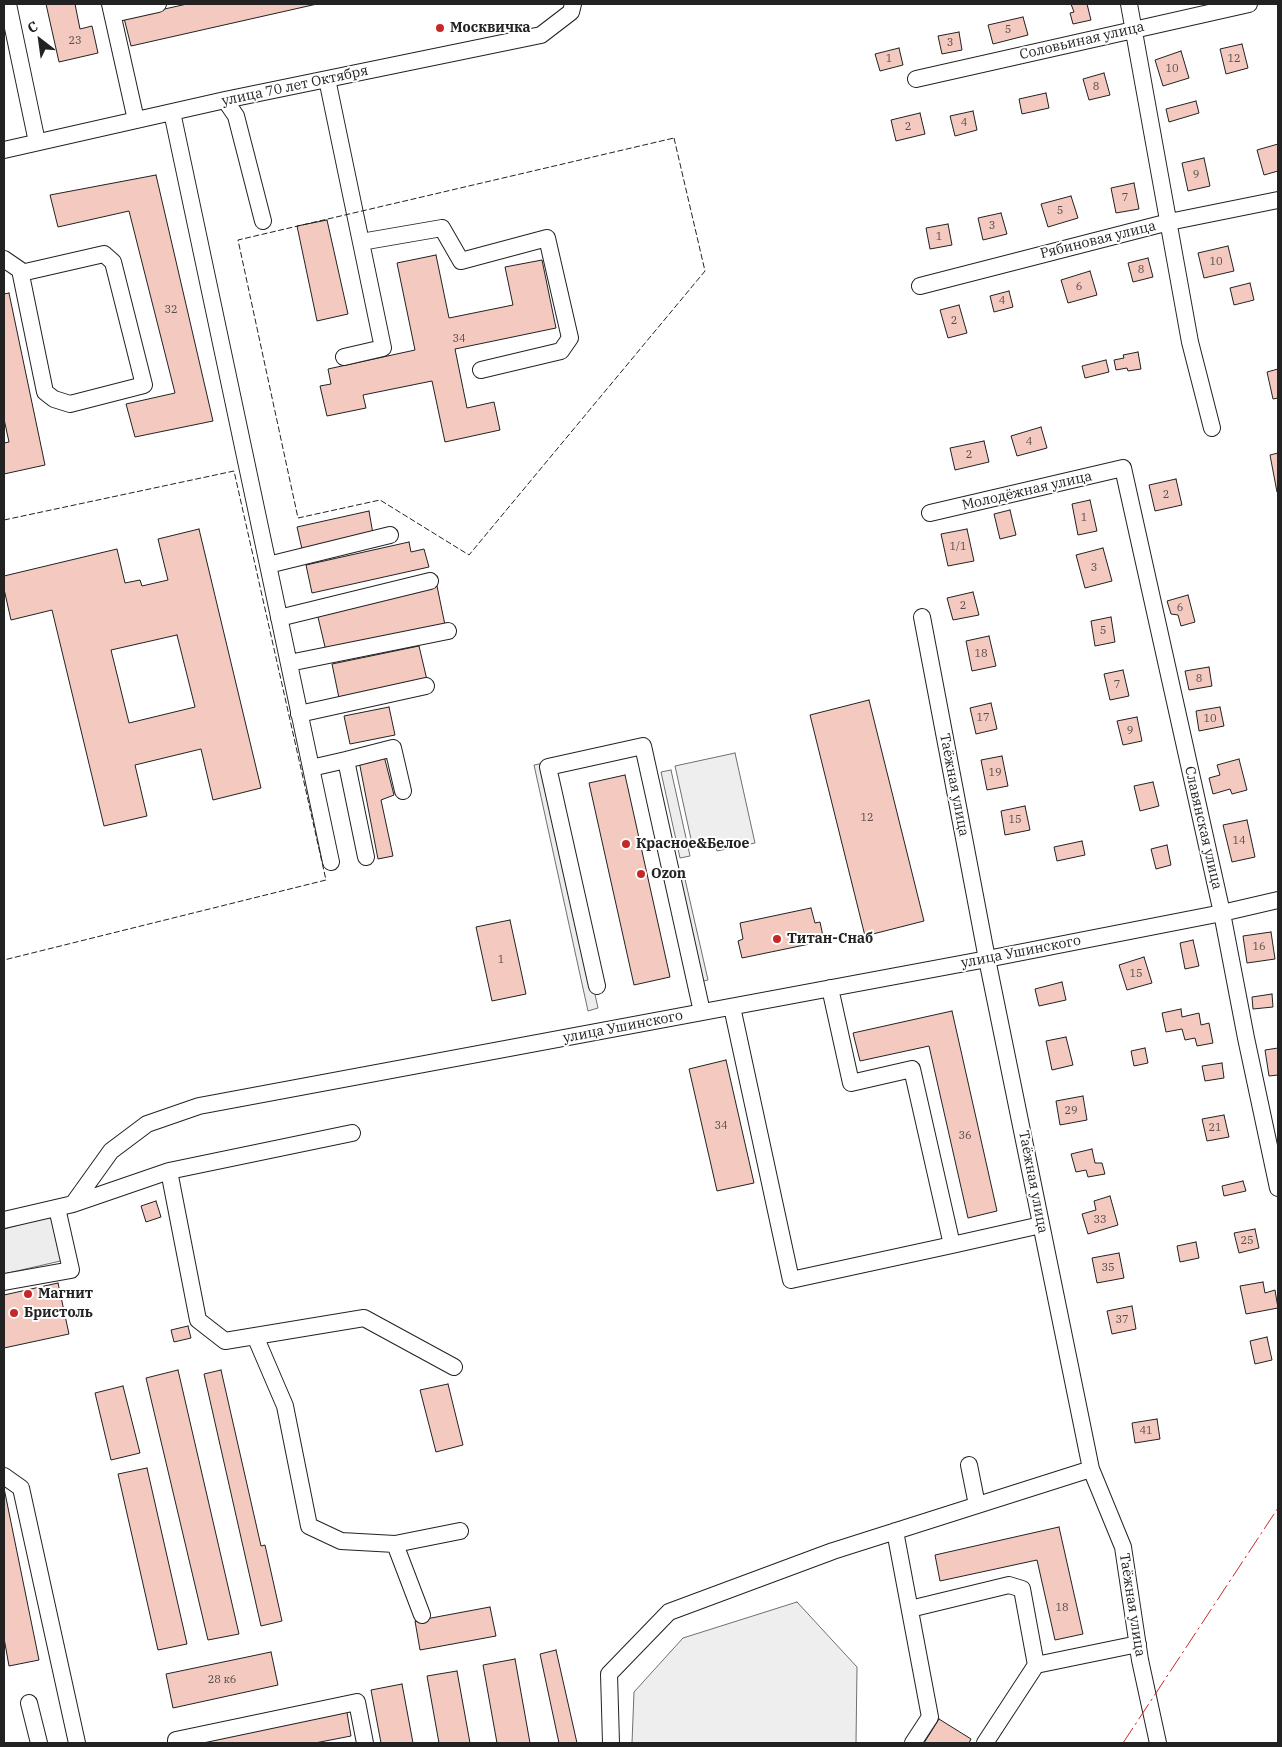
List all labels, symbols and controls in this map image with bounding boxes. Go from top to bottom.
north arrow [15,15,65,65]
text: С [24,17,41,37]
street label: Соловьиная улица [1018,18,1146,64]
place label: Москвичка [450,20,531,36]
marker: Москвичка [434,22,446,34]
house number: 5 [1005,23,1011,37]
house number: 23 [68,34,82,48]
house number: 3 [947,36,953,50]
house number: 1 [886,52,892,66]
house number: 12 [1227,52,1241,66]
street label: улица 70 лет Октября [220,62,370,110]
house number: 10 [1165,62,1179,76]
house number: 8 [1093,80,1099,94]
house number: 4 [961,116,967,130]
house number: 2 [905,120,911,134]
house number: 9 [1193,168,1199,182]
house number: 7 [1122,191,1128,205]
house number: 5 [1057,204,1063,218]
street label: Рябиновая улица [1038,217,1158,263]
house number: 3 [989,219,995,233]
house number: 1 [936,230,942,244]
house number: 10 [1209,255,1223,269]
house number: 8 [1138,263,1144,277]
house number: 6 [1076,280,1082,294]
house number: 4 [999,294,1005,308]
house number: 32 [164,303,178,317]
house number: 2 [951,314,957,328]
house number: 34 [452,332,466,346]
house number: 4 [1026,435,1032,449]
house number: 2 [966,448,972,462]
street label: Молодёжная улица [960,468,1094,514]
house number: 2 [1163,488,1169,502]
house number: 1 [1081,511,1087,525]
house number: 1/1 [949,540,967,554]
house number: 3 [1091,561,1097,575]
house number: 2 [960,599,966,613]
house number: 6 [1177,601,1183,615]
house number: 5 [1100,624,1106,638]
house number: 18 [974,647,988,661]
house number: 8 [1196,672,1202,686]
house number: 7 [1114,678,1120,692]
house number: 17 [976,711,990,725]
house number: 10 [1203,712,1217,726]
house number: 9 [1127,724,1133,738]
street label: Таёжная улица [936,732,972,838]
street label: Славянская улица [1181,765,1225,891]
house number: 19 [988,766,1002,780]
house number: 12 [860,811,874,825]
house number: 15 [1008,813,1022,827]
house number: 14 [1232,834,1246,848]
place label: Красное&Белое [636,836,750,852]
marker: Красное&Белое [620,838,632,850]
place label: Ozon [651,866,686,882]
marker: Ozon [635,868,647,880]
place label: Титан-Снаб [787,931,873,947]
street label: улица Ушинского [960,932,1082,972]
marker: Титан-Снаб [771,933,783,945]
house number: 16 [1252,940,1266,954]
house number: 1 [498,953,504,967]
house number: 15 [1129,967,1143,981]
street label: улица Ушинского [562,1007,684,1047]
house number: 29 [1064,1104,1078,1118]
house number: 34 [714,1119,728,1133]
house number: 21 [1208,1121,1222,1135]
house number: 36 [958,1129,972,1143]
street label: Таёжная улица [1015,1129,1051,1235]
house number: 33 [1093,1213,1107,1227]
house number: 25 [1240,1234,1254,1248]
house number: 35 [1101,1261,1115,1275]
place label: Магнит [38,1286,93,1302]
marker: Магнит [22,1288,34,1300]
place label: Бристоль [24,1305,93,1321]
marker: Бристоль [8,1307,20,1319]
house number: 37 [1115,1313,1129,1327]
house number: 41 [1139,1424,1153,1438]
street label: Таёжная улица [1116,1552,1148,1658]
house number: 18 [1055,1601,1069,1615]
house number: 28 к6 [208,1673,236,1687]

